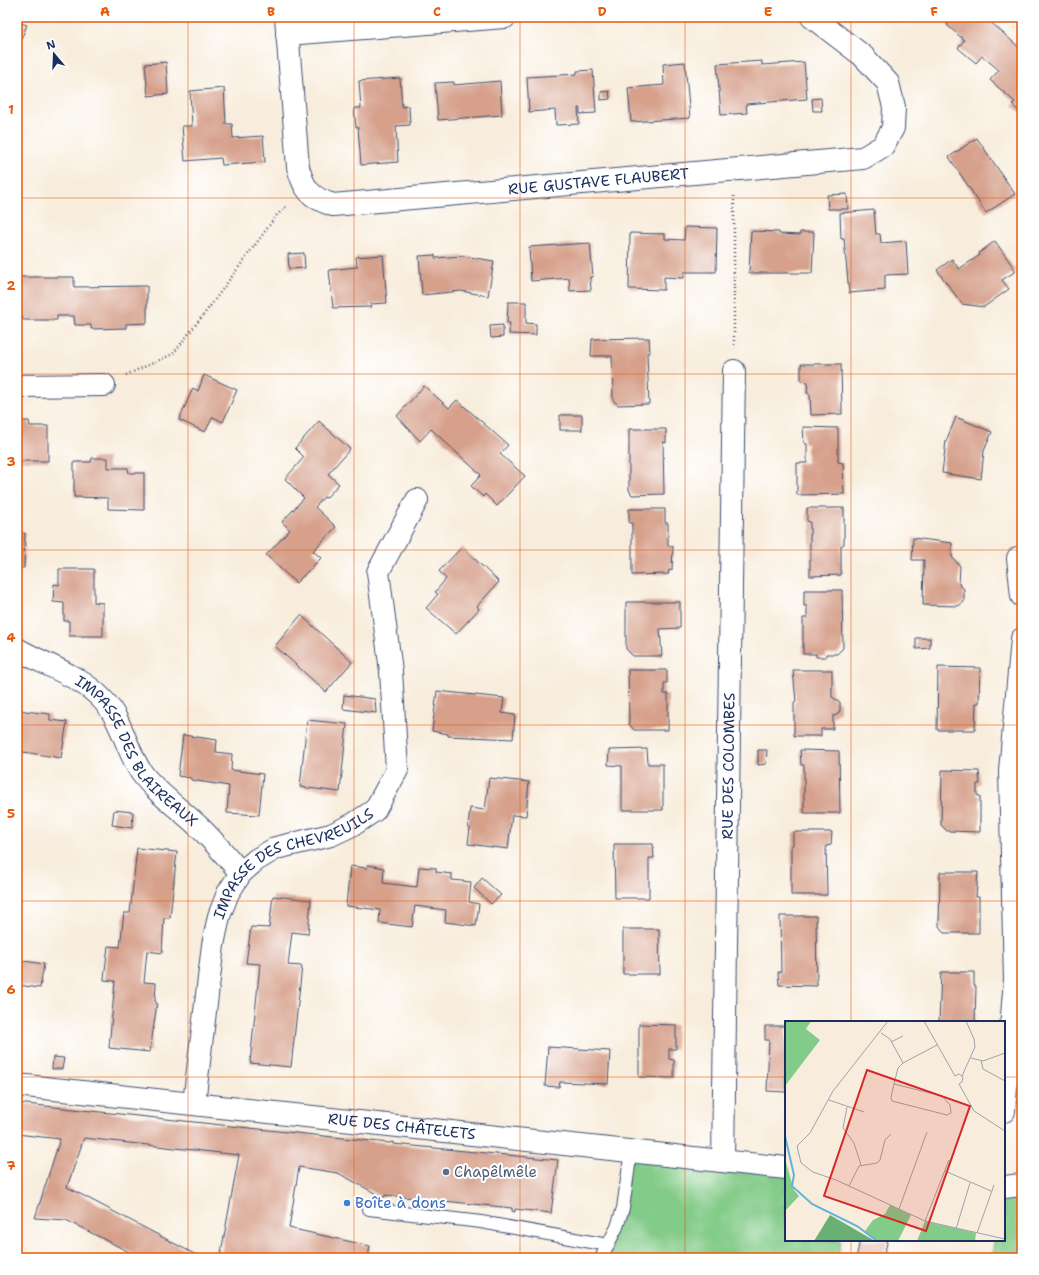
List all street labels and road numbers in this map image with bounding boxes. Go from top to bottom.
street label: RUE GUSTAVE FLAUBERT [507,163,690,199]
street label: IMPASSE DES BLAIREAUX [71,671,202,831]
street label: RUE DES COLOMBES [717,693,740,840]
street label: IMPASSE DES CHEVREUILS [209,804,377,922]
street label: RUE DES CHÂTELETS [327,1109,477,1144]

